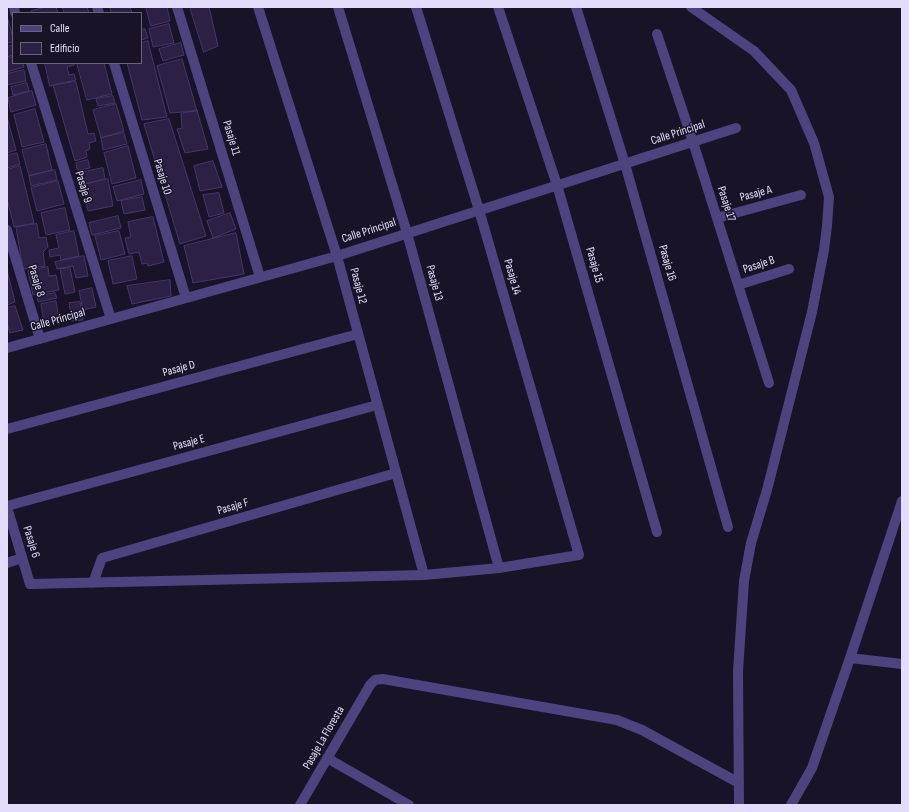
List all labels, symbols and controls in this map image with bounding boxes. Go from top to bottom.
legend [12,12,142,64]
text: Calle [50,21,70,36]
text: Edificio [50,41,79,56]
street label: Calle Principal [649,117,707,149]
street label: Pasaje 11 [219,119,243,157]
street label: Pasaje 10 [150,157,174,197]
street label: Pasaje 9 [71,169,95,205]
street label: Pasaje A [738,183,774,205]
street label: Pasaje 17 [714,185,738,223]
street label: Calle Principal [340,215,398,247]
street label: Pasaje 16 [655,243,679,283]
street label: Pasaje 15 [582,246,606,284]
street label: Pasaje B [741,253,777,277]
street label: Pasaje 14 [500,257,524,297]
street label: Pasaje 8 [24,263,48,299]
street label: Pasaje 13 [422,264,446,302]
street label: Pasaje 12 [346,266,370,306]
street label: Calle Principal [29,305,87,335]
street label: Pasaje D [161,358,197,380]
street label: Pasaje E [172,432,206,454]
street label: Pasaje F [216,496,250,518]
street label: Pasaje 6 [19,524,43,560]
street label: Pasaje La Floresta [300,704,348,772]

